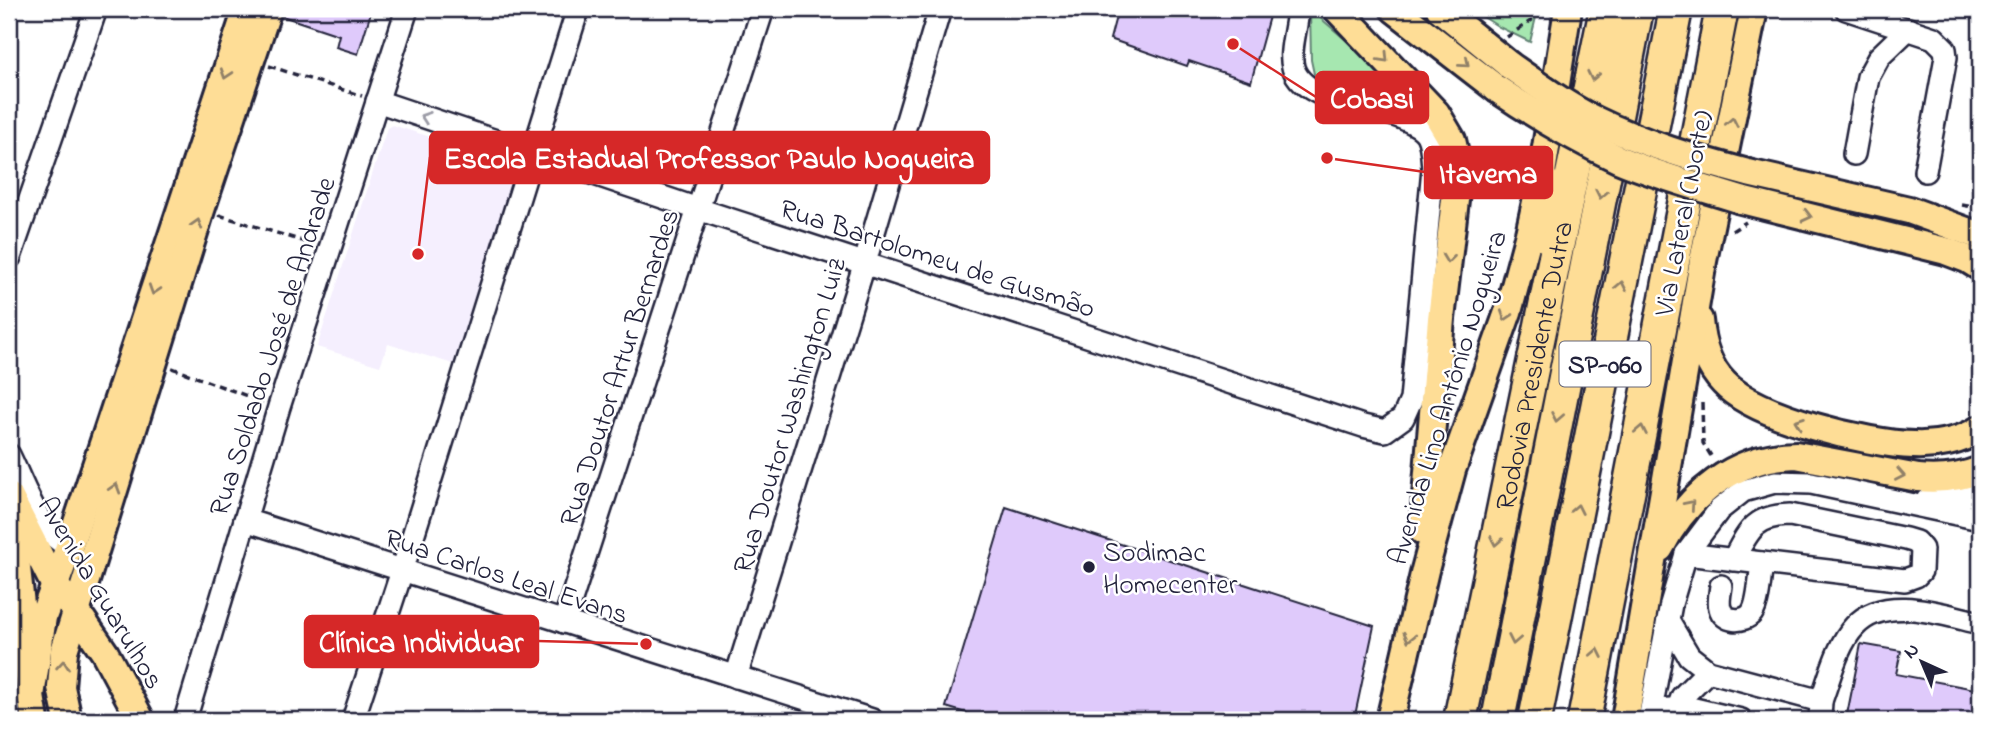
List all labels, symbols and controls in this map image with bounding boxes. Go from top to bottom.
one-way arrow [1376,50,1389,63]
one-way arrow [1457,55,1470,67]
one-way arrow [220,67,234,79]
one-way arrow [1586,70,1601,82]
callout: Cobasi [1316,72,1428,123]
text: Cobasi [1330,79,1414,123]
street label: Via Lateral (Norte) [1645,107,1725,321]
one-way arrow [419,110,431,125]
one-way arrow [1723,116,1738,128]
callout: Escola Estadual Professor Paulo Nogueira [430,132,989,183]
text: Escola Estadual Professor Paulo Nogueira [443,139,975,184]
callout: Itavema [1425,147,1552,198]
text: Itavema [1439,154,1537,198]
street label: Rua Soldado José de Andrade [200,172,349,522]
one-way arrow [1594,188,1609,200]
street label: Rua Bartolomeu de Gusmão [774,190,1100,331]
street label: Rua Doutor Artur Bernardes [551,204,692,532]
one-way arrow [1801,208,1813,222]
one-way arrow [189,218,203,230]
street label: Rodovia Presidente Dutra [1487,218,1586,514]
street label: Avenida Lino Antônio Nogueira [1379,226,1520,570]
street label: Rua Doutor Washington Luiz [724,253,859,579]
one-way arrow [1441,253,1456,265]
one-way arrow [1612,280,1627,292]
one-way arrow [148,283,162,295]
one-way arrow [1500,310,1515,322]
road number: SP-060 [1560,342,1650,386]
one-way arrow [1551,411,1566,423]
one-way arrow [1793,416,1805,430]
one-way arrow [1632,424,1647,436]
one-way arrow [1894,467,1906,482]
one-way arrow [107,482,122,494]
street label: Avenida Guarulhos [25,490,173,698]
one-way arrow [1682,500,1694,513]
one-way arrow [1568,503,1583,515]
street label: Rua Carlos Leal Evans [379,520,633,637]
place label: Sodimac Homecenter [1103,534,1238,607]
one-way arrow [1489,535,1504,547]
marker: Sodimac Homecenter [1081,559,1097,575]
callout: Clínica Individuar [305,616,538,667]
text: Clínica Individuar [319,623,524,667]
north arrow [1888,628,1958,698]
one-way arrow [1402,631,1417,643]
one-way arrow [1507,634,1522,646]
text: N [1898,637,1926,666]
one-way arrow [1589,647,1604,659]
one-way arrow [55,660,70,671]

